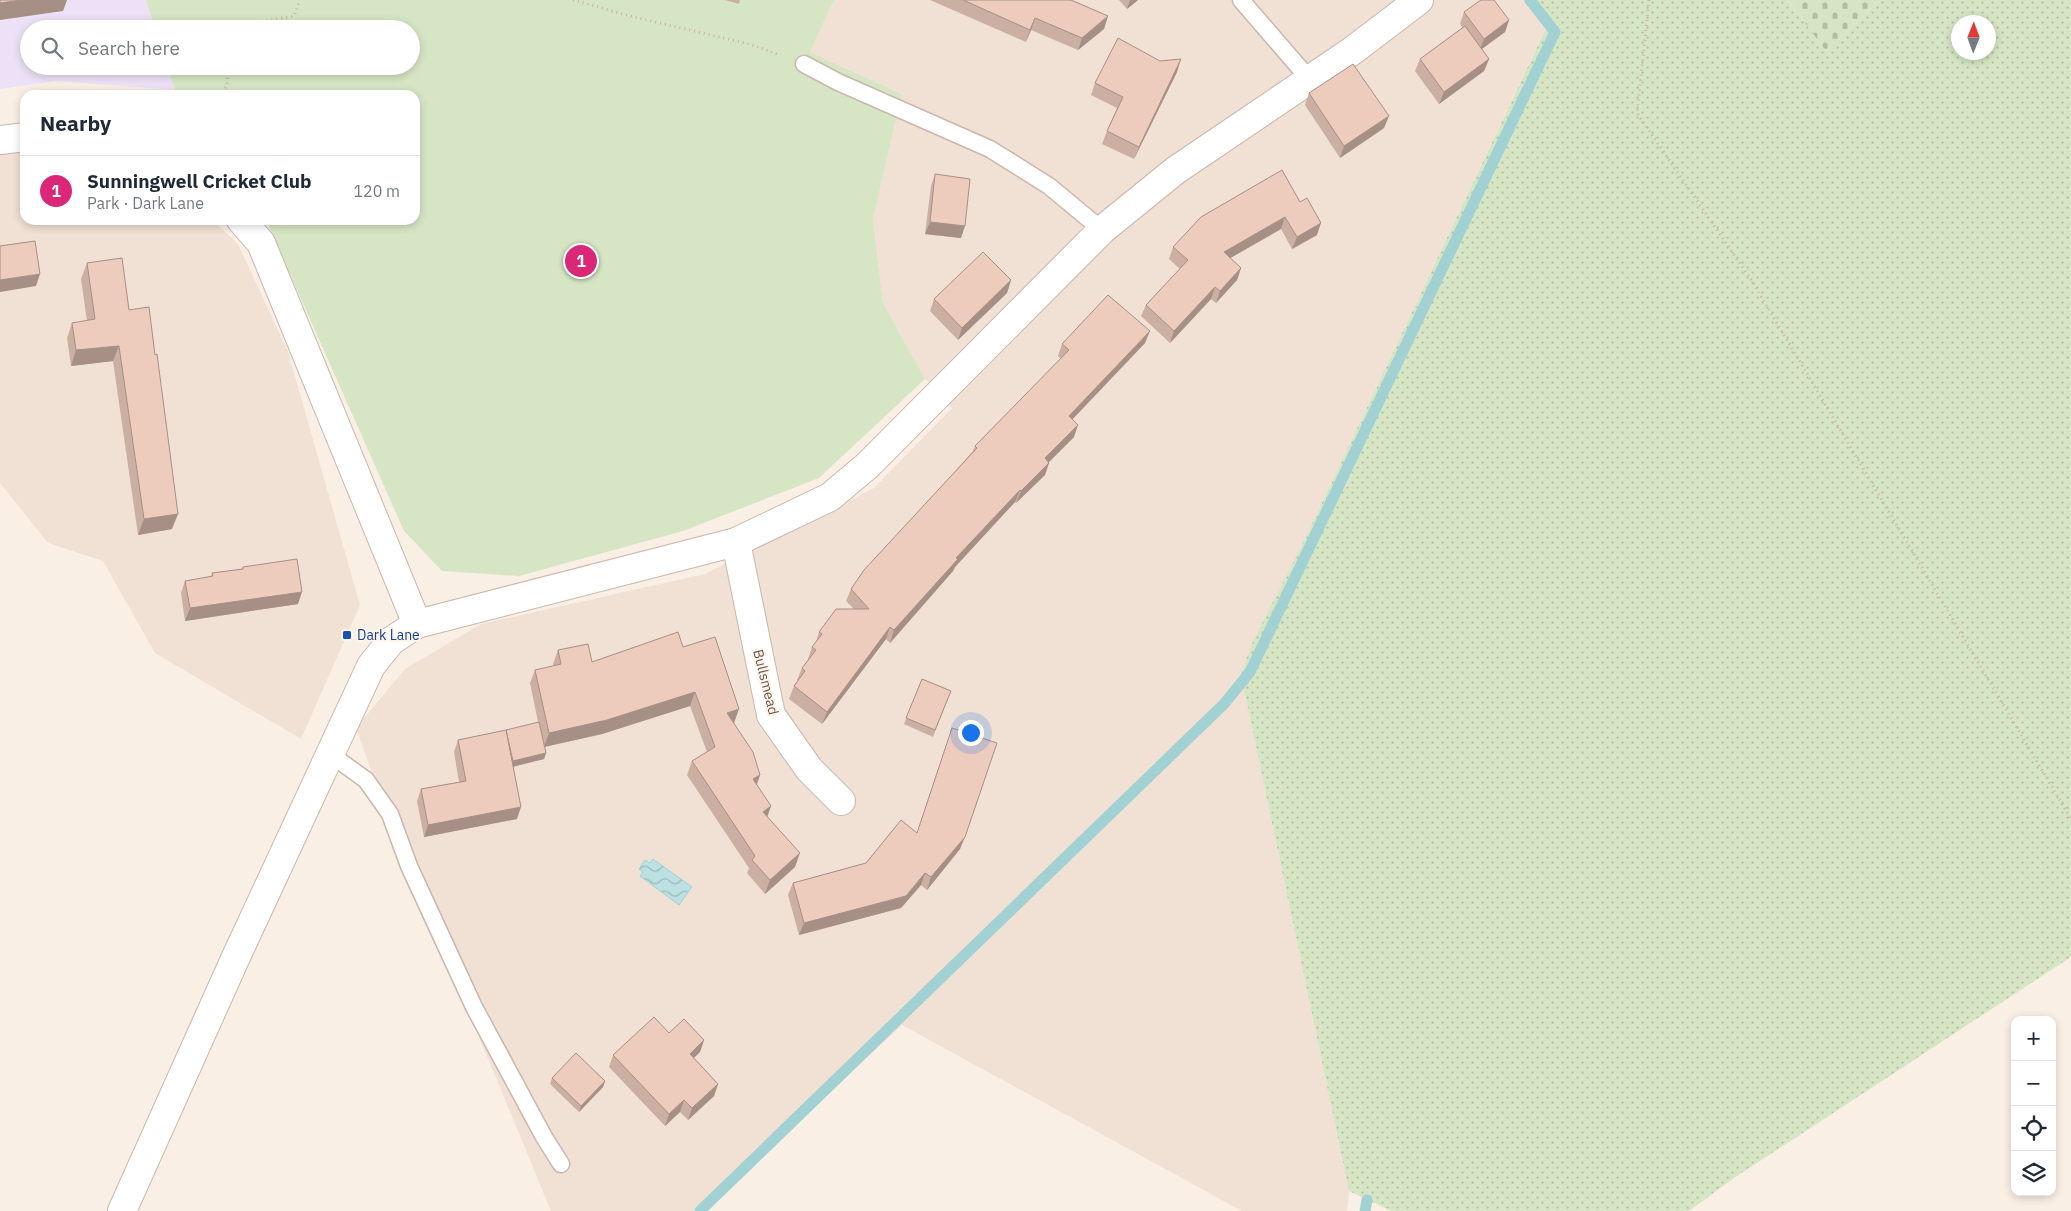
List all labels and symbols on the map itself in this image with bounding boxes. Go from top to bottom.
north arrow [1951,15,1996,60]
pin: 1 [565,242,597,280]
place label: Dark Lane [357,626,420,644]
marker: Dark Lane [341,629,353,641]
street label: Bullsmead [749,647,783,717]
your location [958,720,984,746]

